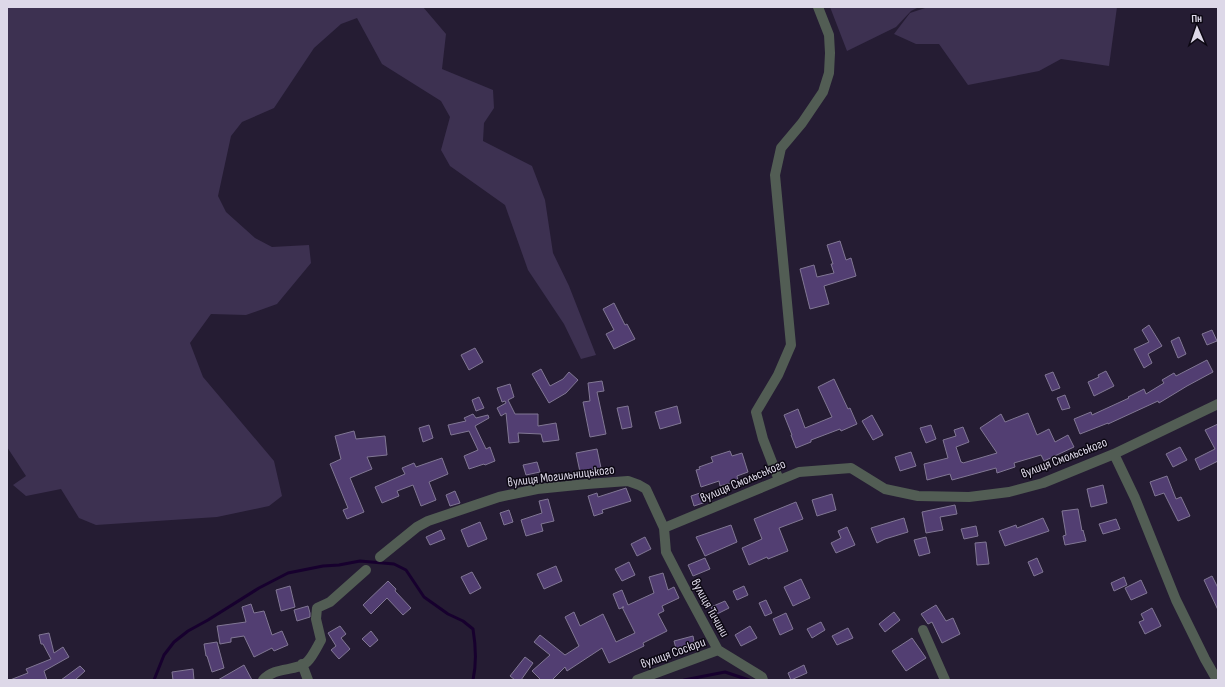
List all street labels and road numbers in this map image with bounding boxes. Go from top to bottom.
street label: вулиця Смольського [1019,434,1109,482]
street label: вулиця Смольського [698,456,788,506]
street label: вулиця Могильницького [507,461,615,491]
street label: вулиця Тичини [687,576,733,640]
street label: вулиця Сосюри [638,634,708,672]

